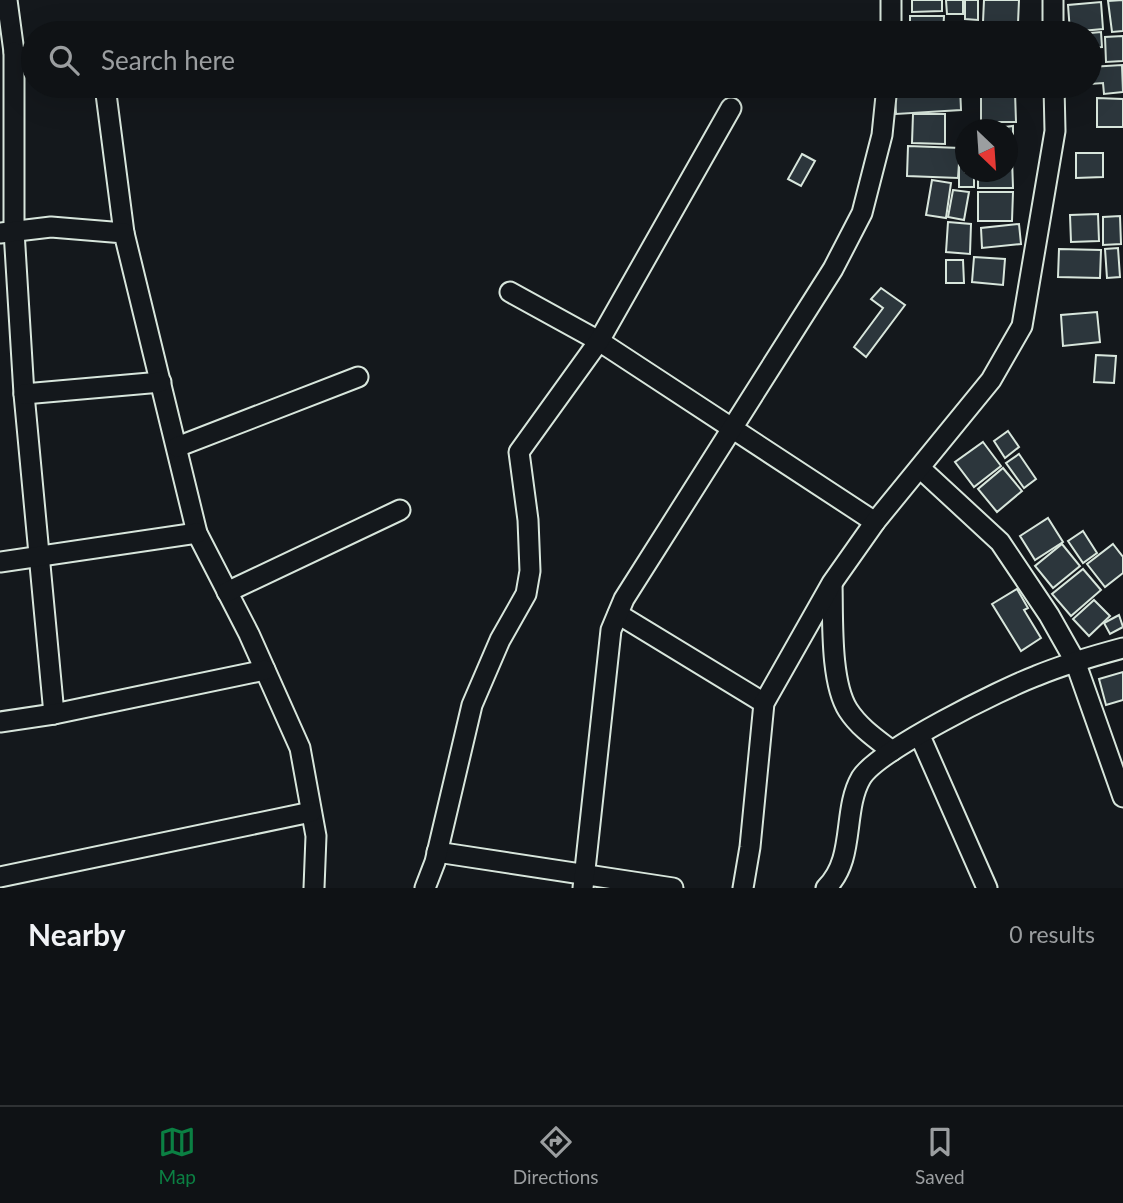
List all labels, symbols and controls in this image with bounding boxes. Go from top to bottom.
search box [21,21,1102,98]
icon: search [45,41,83,79]
text: Search here [101,44,235,76]
north arrow [955,119,1018,182]
text: Nearby [28,916,126,952]
text: 0 results [1009,920,1095,948]
tab: Map [158,1123,196,1188]
tab: Directions [513,1123,599,1188]
tab: Saved [915,1123,965,1188]

